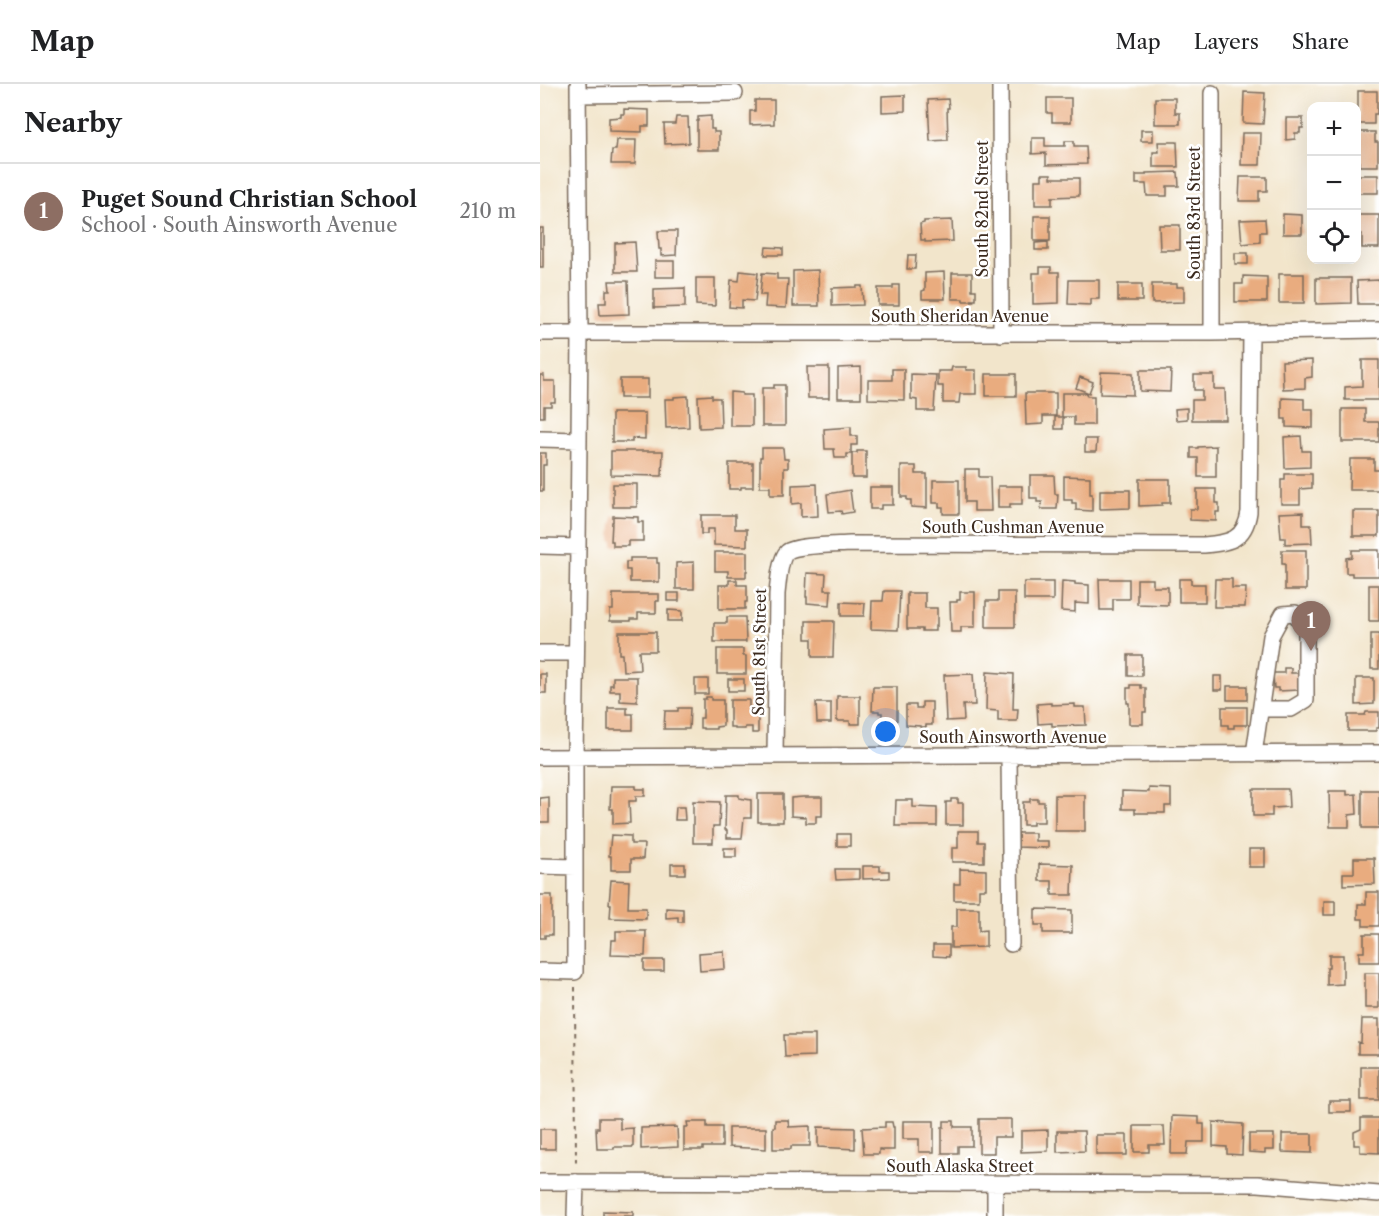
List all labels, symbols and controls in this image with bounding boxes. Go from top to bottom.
text: Map [30,24,94,58]
text: Map [1116,29,1161,54]
text: Layers [1194,29,1259,54]
text: Share [1292,29,1349,54]
map controls [1307,102,1361,264]
button: + [1307,102,1361,156]
text: Nearby [24,107,122,139]
street label: South 82nd Street [972,140,992,278]
street label: South 83rd Street [1184,146,1204,280]
button: − [1307,156,1361,210]
text: Puget Sound Christian School [81,186,417,213]
text: 1 [39,199,48,223]
text: 210 m [459,199,516,223]
button: locate [1307,210,1361,264]
text: School · South Ainsworth Avenue [81,213,397,237]
street label: South Sheridan Avenue [871,306,1049,326]
street label: South Cushman Avenue [922,517,1104,537]
street label: South 81st Street [748,588,770,716]
pin: 1 [1292,602,1330,651]
your location [871,717,900,746]
street label: South Ainsworth Avenue [919,727,1107,747]
street label: South Alaska Street [886,1156,1034,1176]

